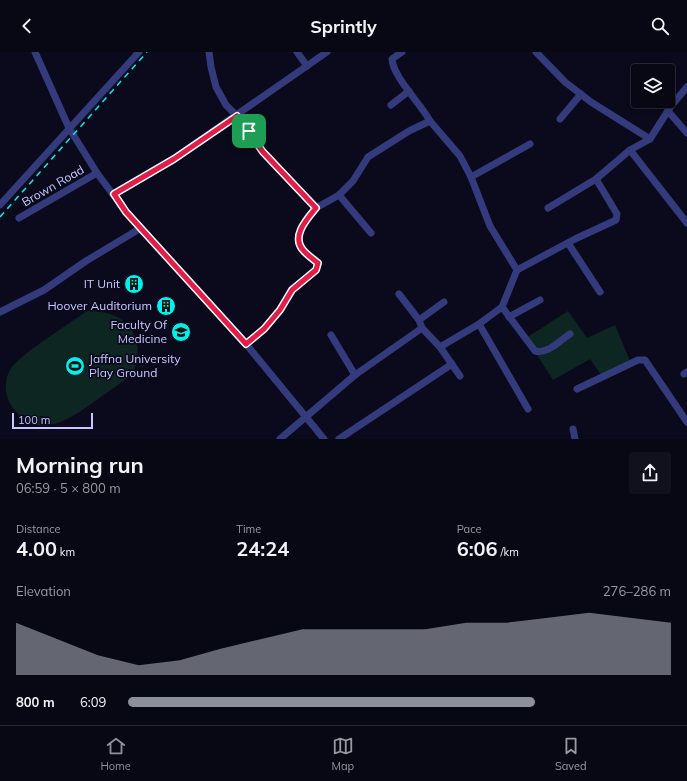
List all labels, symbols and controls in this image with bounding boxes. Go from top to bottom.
icon: back [16,15,38,37]
text: Sprintly [310,15,377,38]
icon: search [649,15,671,37]
map controls [631,64,675,108]
button: layers [631,64,675,108]
pin [232,114,266,148]
icon: arrive [238,120,260,142]
street label: Brown Road [19,162,86,209]
building icon: IT Unit [123,273,145,295]
place label: IT Unit [84,276,120,291]
building icon: Hoover Auditorium [155,295,177,317]
place label: Hoover Auditorium [47,298,152,313]
place label: Faculty Of Medicine [110,317,168,346]
school or university icon: Faculty Of Medicine [170,321,192,343]
place label: Jaffna University Play Ground [89,351,181,380]
sports icon: Jaffna University Play Ground [64,355,86,377]
scale bar [12,411,93,430]
text: 100 m [18,413,50,427]
text: Morning run [16,451,144,479]
button: share [629,452,671,494]
text: 06:59 · 5 × 800 m [16,480,121,496]
text: Distance [16,522,60,536]
text: Time [236,522,261,536]
text: Pace [457,522,481,536]
text: 4.00 [16,536,57,561]
text: 24:24 [236,536,289,561]
text: 6:06 [457,536,498,561]
text: km [57,545,75,559]
text: /km [498,545,519,559]
text: Elevation [16,583,71,599]
text: 276–286 m [603,583,671,599]
text: 800 m [16,694,55,710]
text: 6:09 [80,694,106,710]
tab: Home [100,735,131,773]
tab: Map [331,735,354,773]
tab: Saved [555,735,587,773]

